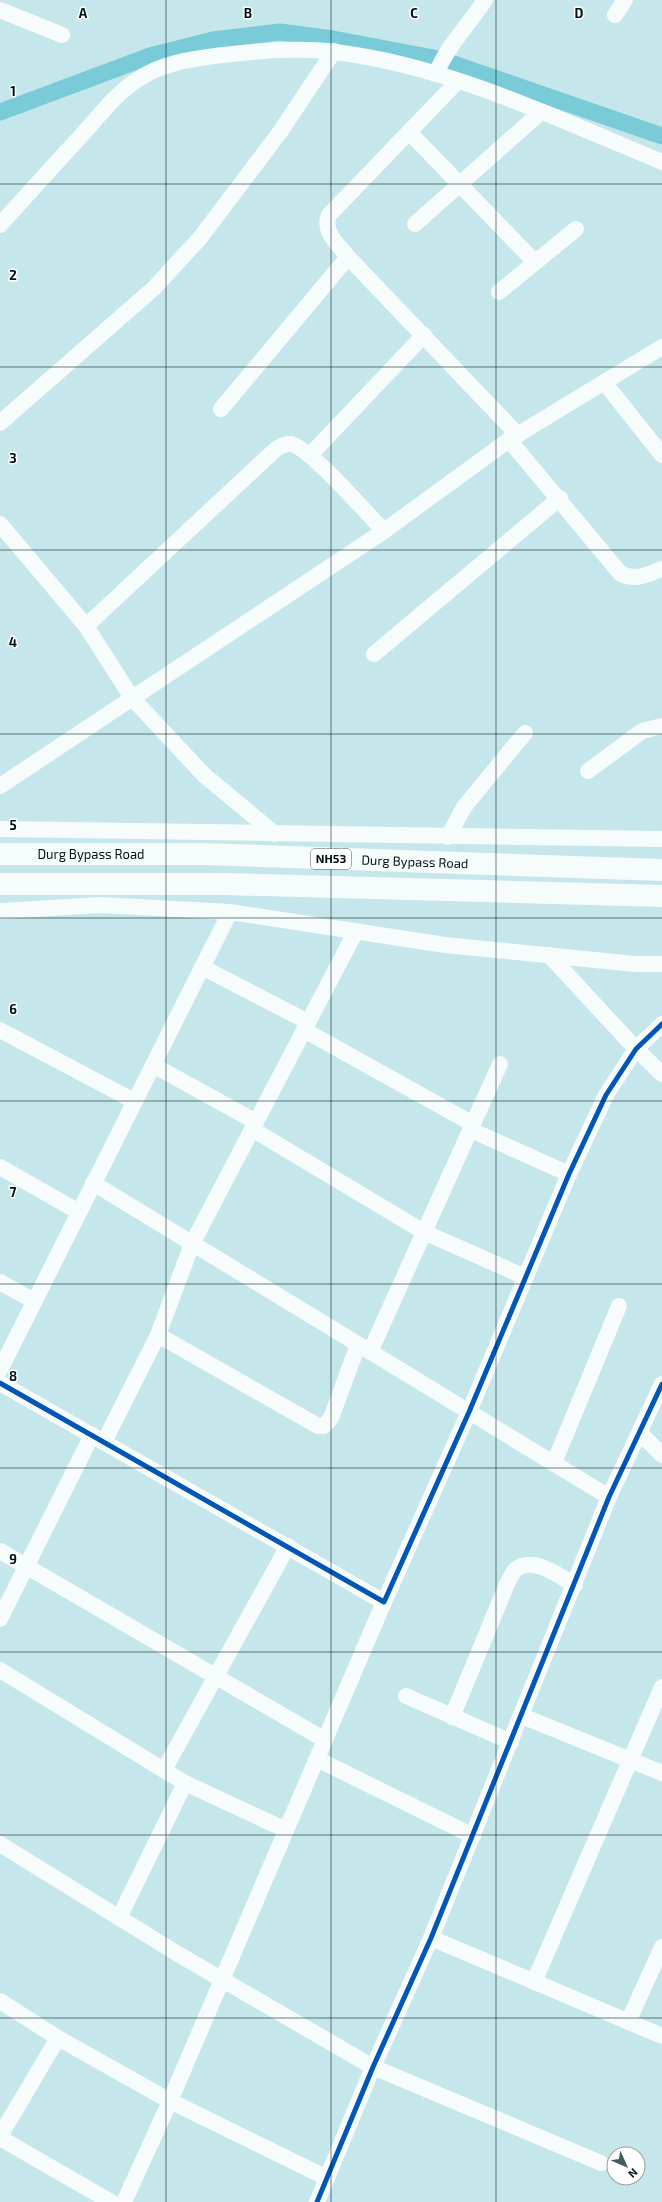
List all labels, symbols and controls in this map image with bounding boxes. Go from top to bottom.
text: A [79,5,88,21]
text: B [244,5,252,21]
text: C [410,5,418,21]
text: D [575,5,584,21]
text: 1 [10,83,16,99]
text: 2 [9,267,17,283]
text: 3 [9,450,17,466]
text: 4 [9,634,17,650]
text: 5 [9,817,17,833]
street label: Durg Bypass Road [37,846,145,862]
road number: NH53 [311,849,351,869]
street label: Durg Bypass Road [361,852,469,871]
text: 6 [9,1001,17,1017]
text: 7 [10,1184,17,1200]
text: 8 [9,1368,17,1384]
text: 9 [9,1551,17,1567]
north arrow [606,2146,646,2186]
text: N [626,2166,641,2181]

